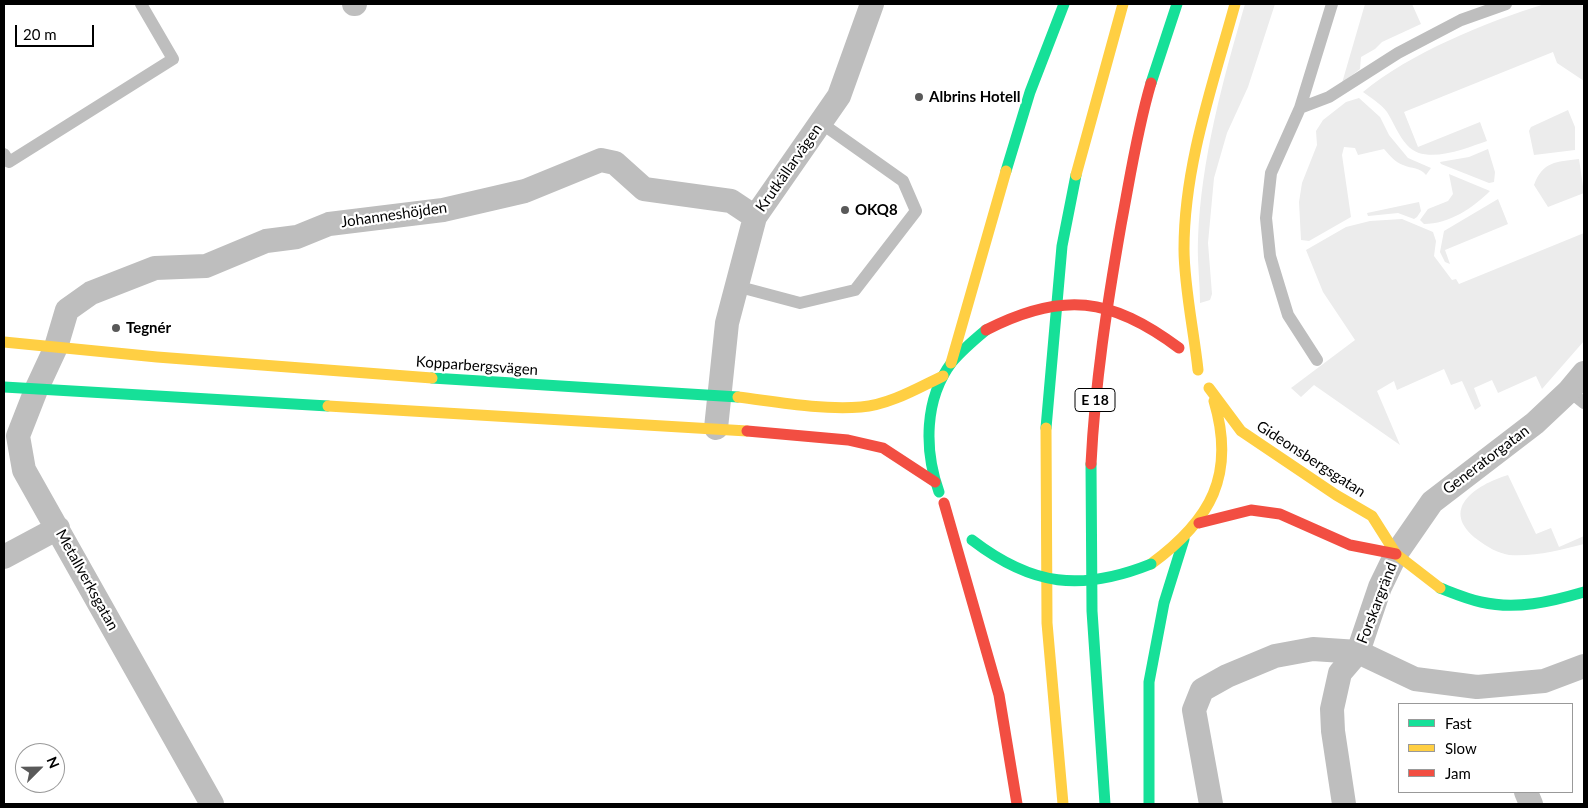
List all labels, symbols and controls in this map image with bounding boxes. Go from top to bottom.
scale bar [18,15,96,47]
text: 20 m [23,25,57,43]
place label: Albrins Hotell [929,88,1021,106]
marker: Albrins Hotell [913,91,925,103]
street label: Krutkällarvägen [752,121,826,215]
street label: Johanneshöjden [340,199,448,231]
place label: OKQ8 [855,201,898,219]
marker: OKQ8 [839,204,851,216]
place label: Tegnér [126,319,171,337]
marker: Tegnér [110,322,122,334]
street label: Kopparbergsvägen [415,353,539,379]
road number: E 18 [1075,388,1115,412]
street label: Gideonsbergsgatan [1253,417,1369,501]
street label: Generatorgatan [1439,422,1533,498]
street label: Metallverksgatan [52,526,122,634]
street label: Forskargränd [1353,560,1401,646]
legend [1398,703,1573,793]
text: Fast [1445,714,1472,732]
text: Slow [1445,739,1477,757]
north arrow [15,743,65,793]
text: N [43,754,63,771]
text: Jam [1445,764,1471,782]

